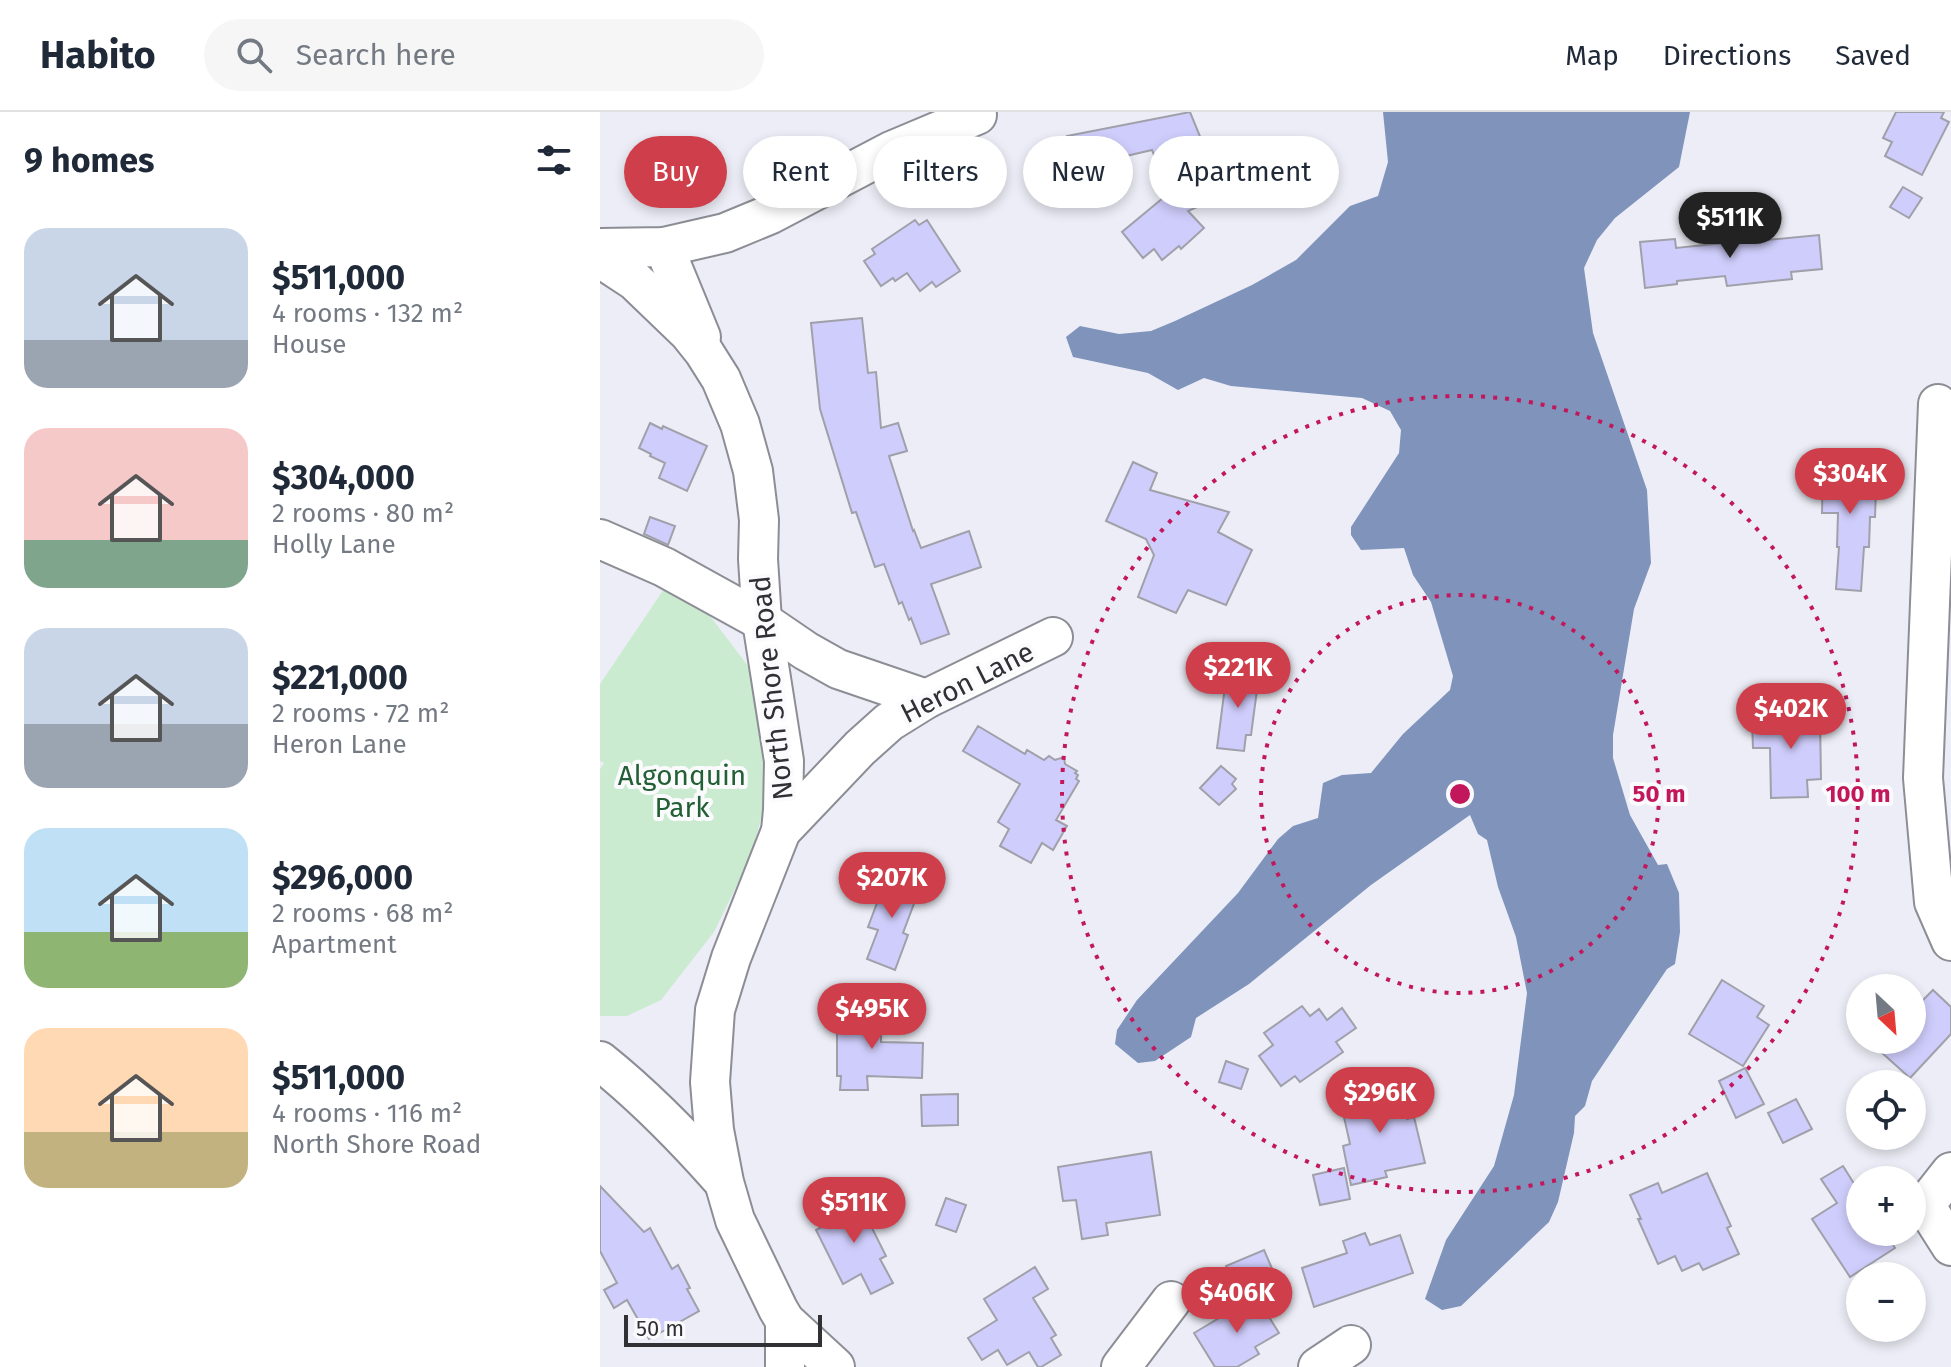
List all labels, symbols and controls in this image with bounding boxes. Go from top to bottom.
search box [204,19,764,91]
text: Habito [40,32,156,78]
icon: search [232,33,276,77]
text: Search here [296,37,456,73]
text: Map [1565,39,1619,72]
text: Directions [1663,39,1791,72]
text: Saved [1835,39,1911,72]
chip: Buy [624,136,727,208]
chip: Rent [743,136,857,208]
chip: Filters [873,136,1007,208]
chip: New [1023,136,1133,208]
chip: Apartment [1149,136,1339,208]
icon: filters [532,138,576,182]
text: 9 homes [24,140,155,181]
pin: $511K [1674,192,1786,260]
text: $511K [1697,202,1763,233]
text: $511,000 [272,257,405,298]
icon: home [88,260,184,356]
text: 4 rooms · 132 m² [272,298,463,329]
text: House [272,329,346,360]
pin: $304K [1794,448,1906,516]
text: $304,000 [272,457,415,498]
text: $304K [1813,458,1887,489]
icon: home [88,460,184,556]
text: 2 rooms · 80 m² [272,498,454,529]
text: Holly Lane [272,529,396,560]
street label: North Shore Road [743,574,800,802]
street label: Heron Lane [895,635,1039,730]
pin: $221K [1182,642,1294,710]
text: $221K [1204,652,1272,683]
text: $221,000 [272,657,408,698]
icon: home [88,660,184,756]
pin: $402K [1735,683,1847,751]
text: $402K [1754,693,1828,724]
text: 2 rooms · 72 m² [272,698,449,729]
text: Heron Lane [272,729,407,760]
park label: Algonquin Park [618,759,746,824]
centre of rings [1446,780,1474,808]
text: 50 m [1633,780,1685,808]
text: 100 m [1825,780,1891,808]
pin: $207K [836,852,948,920]
text: $296,000 [272,857,413,898]
icon: home [88,860,184,956]
text: $207K [857,862,927,893]
text: 2 rooms · 68 m² [272,898,453,929]
text: Apartment [272,929,397,960]
north arrow [1846,974,1926,1054]
map controls [1846,974,1926,1342]
pin: $495K [816,983,928,1051]
text: $495K [835,993,909,1024]
text: $511,000 [272,1057,405,1098]
icon: home [88,1060,184,1156]
pin: $296K [1324,1067,1436,1135]
button: locate [1846,1070,1926,1150]
text: $296K [1344,1077,1416,1108]
text: 4 rooms · 116 m² [272,1098,462,1129]
text: North Shore Road [272,1129,481,1160]
button: + [1846,1166,1926,1246]
pin: $511K [798,1177,910,1245]
text: $511K [821,1187,887,1218]
button: − [1846,1262,1926,1342]
pin: $406K [1181,1267,1293,1335]
text: $406K [1199,1277,1275,1308]
scale bar [624,1311,822,1347]
text: 50 m [636,1315,684,1342]

